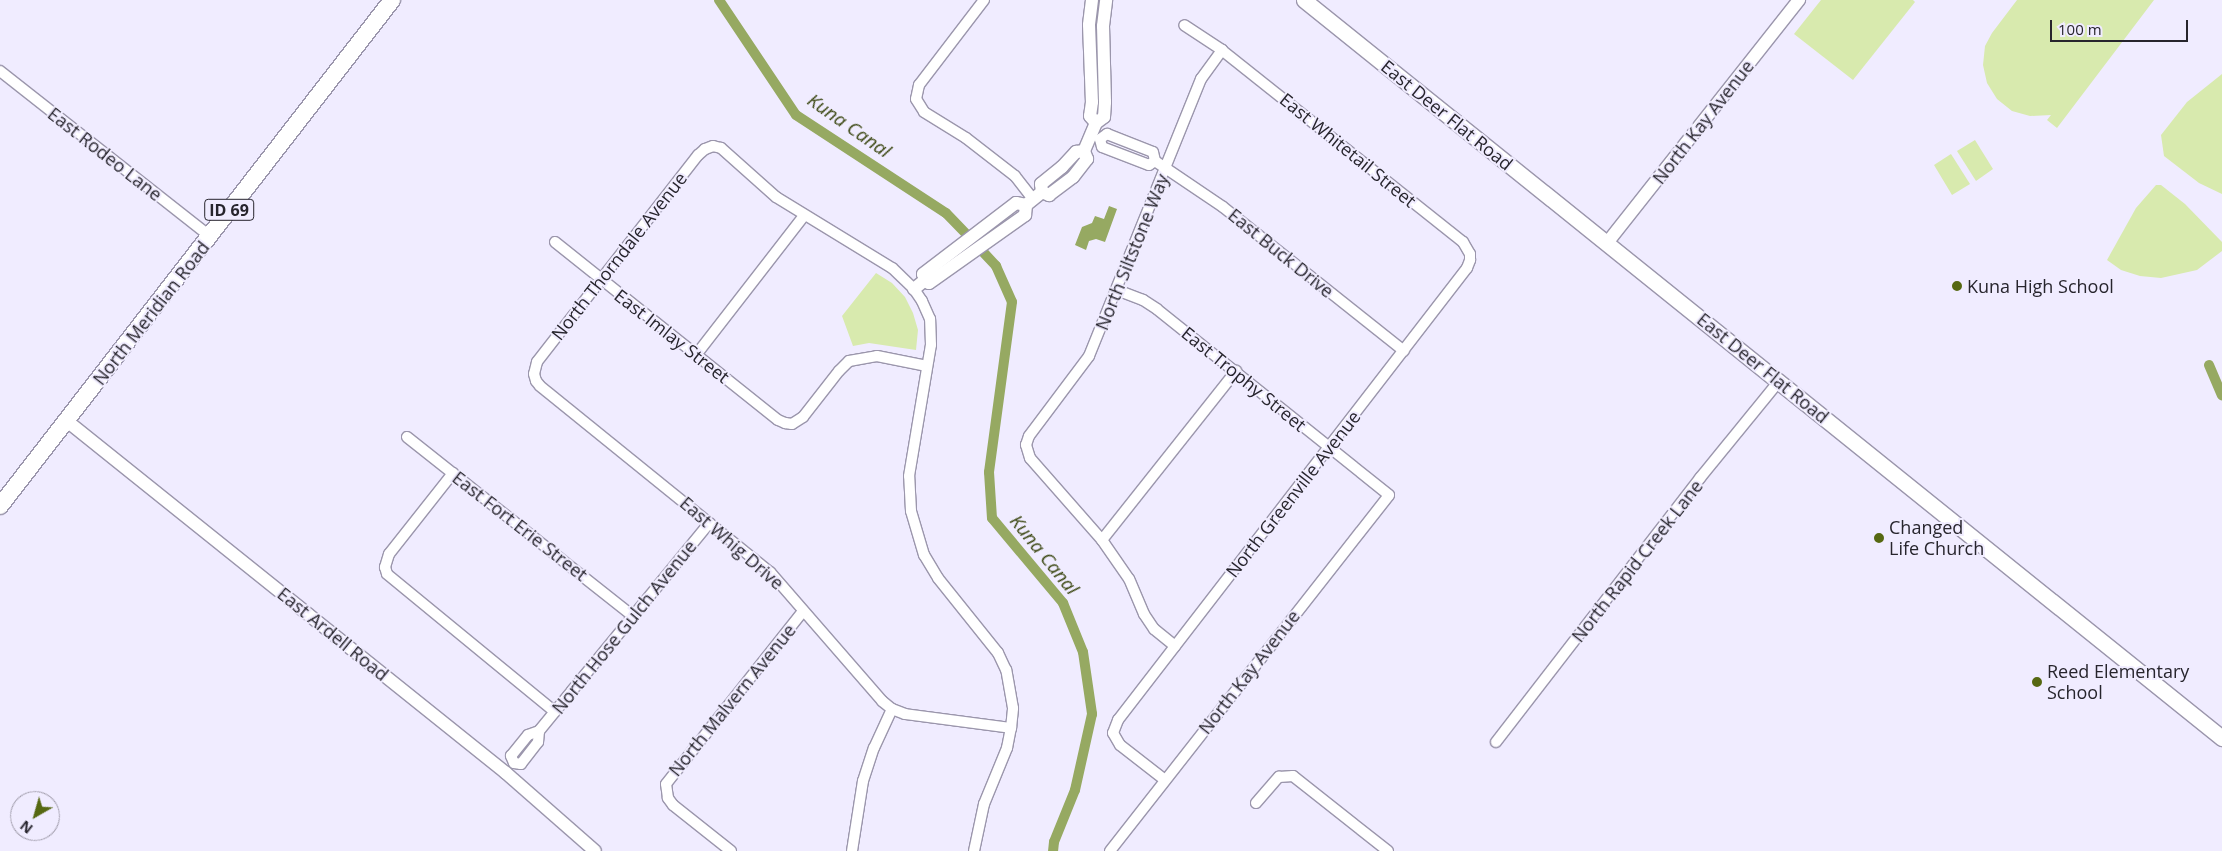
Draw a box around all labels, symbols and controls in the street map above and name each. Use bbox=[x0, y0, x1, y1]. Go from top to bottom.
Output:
scale bar bbox=[2052, 10, 2190, 42]
text: 100 m bbox=[2058, 19, 2102, 39]
street label: East Deer Flat Road bbox=[1377, 55, 1517, 175]
street label: North Kay Avenue bbox=[1648, 56, 1758, 188]
street label: East Whitetail Street bbox=[1276, 88, 1420, 212]
water label: Kuna Canal bbox=[803, 89, 895, 163]
street label: East Rodeo Lane bbox=[44, 103, 166, 205]
street label: North Thorndale Avenue bbox=[547, 168, 691, 344]
street label: North Siltstone Way bbox=[1091, 171, 1173, 333]
road number: ID 69 bbox=[204, 196, 254, 224]
street label: East Buck Drive bbox=[1224, 204, 1338, 302]
street label: North Meridian Road bbox=[88, 237, 214, 389]
place label: Kuna High School bbox=[1967, 275, 2114, 297]
marker: Kuna High School bbox=[1951, 280, 1963, 292]
street label: East Imlay Street bbox=[610, 284, 734, 388]
street label: East Deer Flat Road bbox=[1693, 308, 1833, 428]
street label: East Trophy Street bbox=[1177, 322, 1311, 436]
street label: North Greenville Avenue bbox=[1221, 406, 1365, 582]
street label: East Fort Erie Street bbox=[448, 467, 592, 585]
street label: North Rapid Creek Lane bbox=[1567, 476, 1707, 646]
street label: East Whig Drive bbox=[676, 492, 788, 594]
water label: Kuna Canal bbox=[1005, 510, 1083, 600]
place label: Changed Life Church bbox=[1889, 517, 1984, 560]
marker: Changed Life Church bbox=[1873, 532, 1885, 544]
street label: North Hose Gulch Avenue bbox=[547, 536, 701, 718]
street label: East Ardell Road bbox=[273, 583, 393, 685]
street label: North Kay Avenue bbox=[1194, 606, 1304, 738]
street label: North Malvern Avenue bbox=[664, 620, 800, 780]
place label: Reed Elementary School bbox=[2047, 661, 2189, 704]
marker: Reed Elementary School bbox=[2031, 676, 2043, 688]
north arrow bbox=[10, 791, 60, 841]
text: N bbox=[16, 816, 36, 838]

